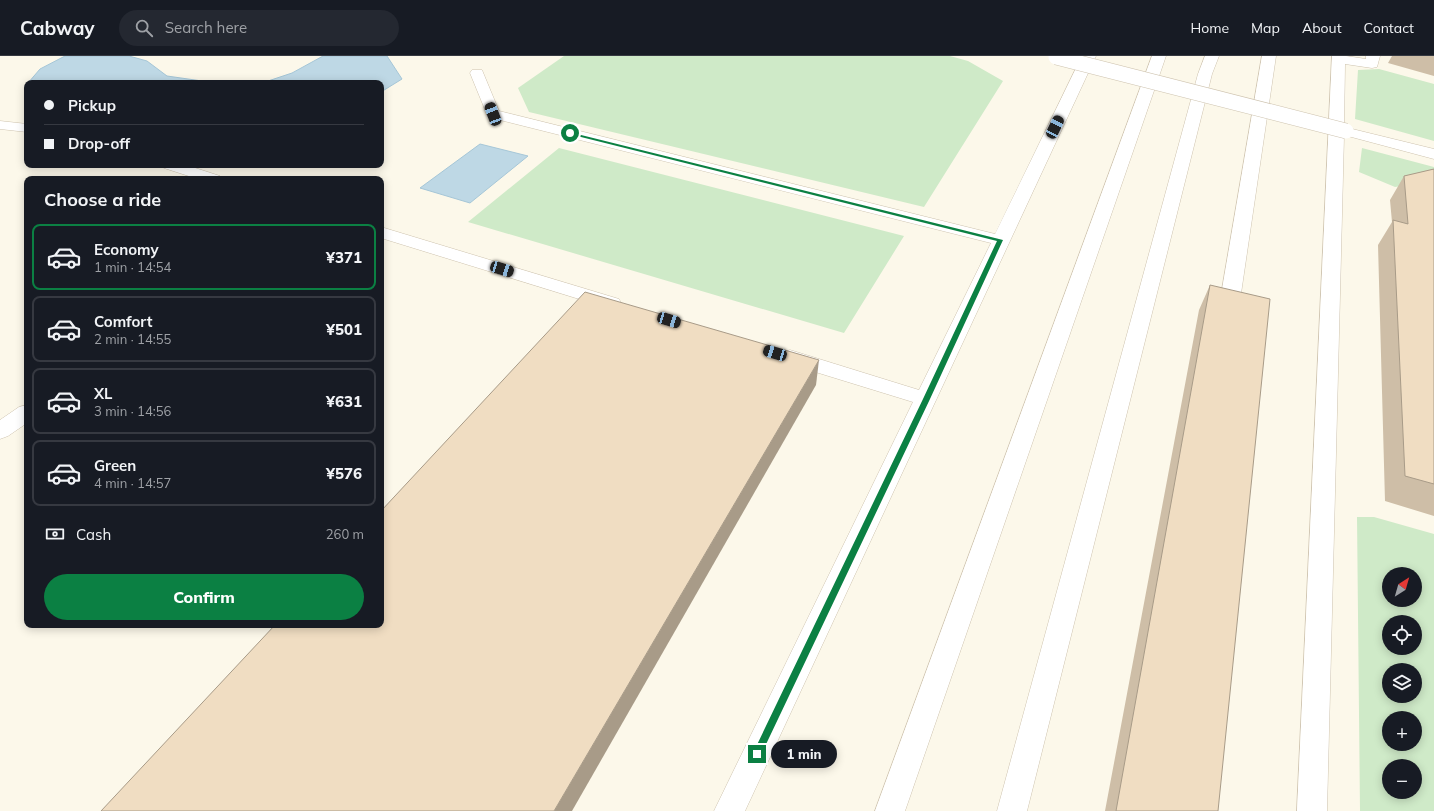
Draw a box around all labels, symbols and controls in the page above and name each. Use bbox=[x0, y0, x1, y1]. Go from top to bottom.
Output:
search box bbox=[119, 10, 399, 46]
text: Cabway bbox=[20, 16, 95, 40]
icon: search bbox=[133, 17, 155, 39]
text: Search here bbox=[165, 18, 247, 37]
text: Home bbox=[1190, 19, 1229, 37]
text: Map bbox=[1251, 19, 1280, 37]
text: About bbox=[1302, 19, 1342, 37]
text: Contact bbox=[1364, 19, 1414, 37]
text: Pickup bbox=[68, 96, 116, 115]
car bbox=[483, 101, 503, 127]
car bbox=[1044, 114, 1066, 140]
route start bbox=[561, 124, 579, 142]
text: Drop-off bbox=[68, 134, 130, 153]
text: Choose a ride bbox=[44, 188, 161, 211]
icon: car bbox=[46, 239, 82, 275]
text: Economy bbox=[94, 240, 159, 259]
text: ¥371 bbox=[326, 248, 362, 267]
text: 1 min · 14:54 bbox=[94, 259, 171, 275]
car bbox=[489, 260, 515, 278]
icon: car bbox=[46, 311, 82, 347]
car bbox=[656, 311, 682, 329]
text: Comfort bbox=[94, 312, 152, 331]
text: ¥501 bbox=[326, 320, 362, 339]
text: 2 min · 14:55 bbox=[94, 331, 171, 347]
car bbox=[762, 344, 788, 362]
icon: car bbox=[46, 383, 82, 419]
text: XL bbox=[94, 384, 112, 403]
text: ¥631 bbox=[326, 392, 362, 411]
text: 3 min · 14:56 bbox=[94, 403, 171, 419]
icon: car bbox=[46, 455, 82, 491]
text: Green bbox=[94, 456, 136, 475]
text: ¥576 bbox=[326, 464, 362, 483]
text: 4 min · 14:57 bbox=[94, 475, 171, 491]
icon: cash bbox=[44, 523, 66, 545]
text: Cash bbox=[76, 525, 111, 544]
text: 260 m bbox=[326, 526, 364, 542]
north arrow bbox=[1382, 567, 1422, 607]
map controls bbox=[1382, 567, 1422, 799]
button: Confirm bbox=[44, 574, 364, 620]
button: locate bbox=[1382, 615, 1422, 655]
button: layers bbox=[1382, 663, 1422, 703]
button: + bbox=[1382, 711, 1422, 751]
callout: 1 min bbox=[771, 740, 837, 768]
route end bbox=[748, 745, 766, 763]
text: 1 min bbox=[787, 746, 821, 762]
button: − bbox=[1382, 759, 1422, 799]

